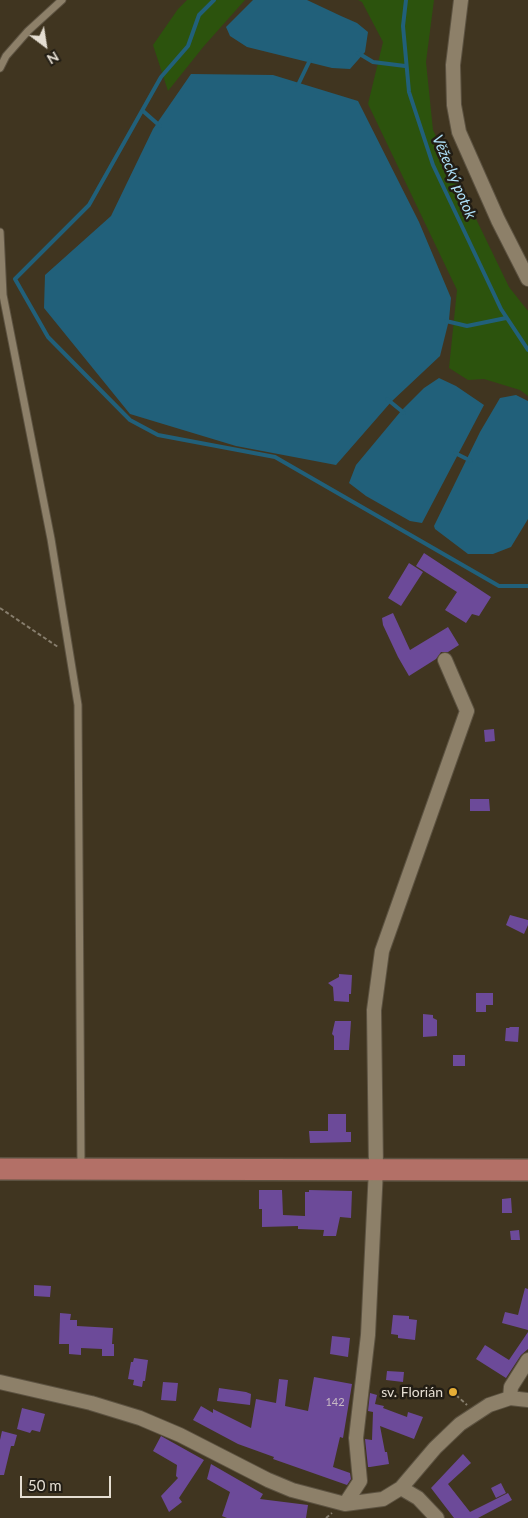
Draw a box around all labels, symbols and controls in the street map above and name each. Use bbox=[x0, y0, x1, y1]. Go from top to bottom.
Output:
north arrow bbox=[20, 20, 70, 70]
text: N bbox=[44, 48, 62, 68]
water label: Věžecký potok bbox=[428, 132, 480, 222]
place label: sv. Florián bbox=[381, 1384, 443, 1400]
marker: sv. Florián bbox=[447, 1386, 459, 1398]
house number: 142 bbox=[325, 1395, 345, 1409]
scale bar bbox=[22, 1466, 114, 1498]
text: 50 m bbox=[28, 1476, 62, 1494]

